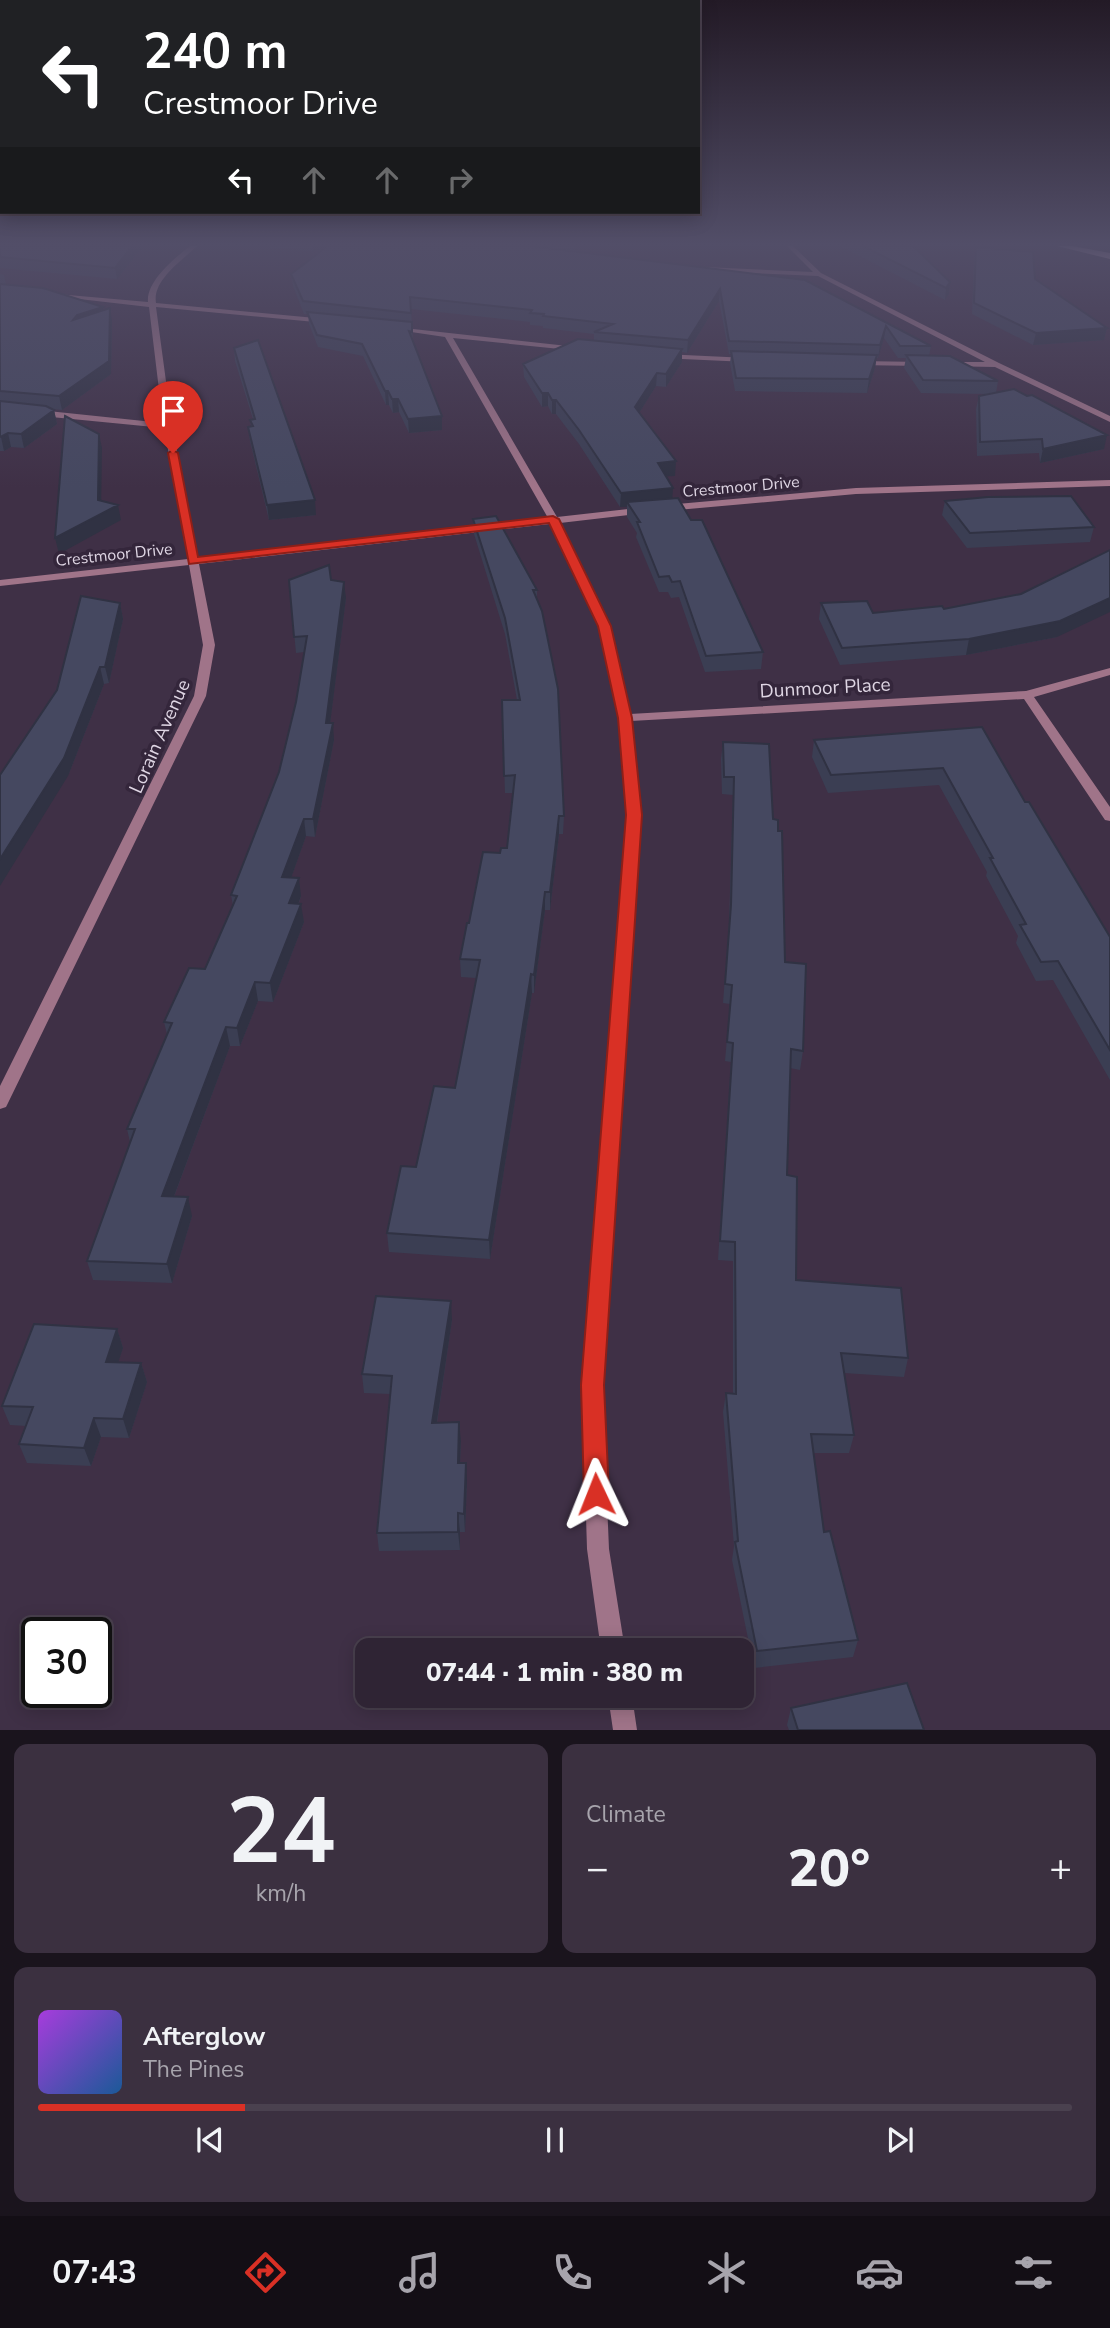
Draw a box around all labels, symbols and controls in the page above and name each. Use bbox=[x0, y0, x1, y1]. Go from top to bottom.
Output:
text: 240 m bbox=[143, 18, 287, 85]
icon: left bbox=[28, 28, 119, 119]
text: Crestmoor Drive bbox=[143, 82, 378, 125]
icon: left bbox=[222, 161, 260, 199]
icon: ahead bbox=[295, 161, 333, 199]
icon: ahead bbox=[368, 161, 406, 199]
icon: right bbox=[441, 161, 479, 199]
pin bbox=[143, 381, 203, 453]
icon: arrive bbox=[154, 392, 192, 430]
street label: Crestmoor Drive bbox=[682, 471, 801, 503]
street label: Crestmoor Drive bbox=[55, 538, 174, 572]
street label: Dunmoor Place bbox=[759, 672, 891, 704]
street label: Lorain Avenue bbox=[123, 675, 197, 798]
position arrow bbox=[559, 1457, 633, 1531]
speed limit sign: 30 bbox=[21, 1617, 112, 1708]
text: 07:44 · 1 min · 380 m bbox=[426, 1655, 683, 1690]
text: 24 bbox=[226, 1770, 336, 1894]
text: Climate bbox=[586, 1799, 666, 1830]
text: 20° bbox=[788, 1833, 870, 1904]
text: − bbox=[586, 1843, 609, 1894]
text: + bbox=[1049, 1843, 1072, 1894]
text: km/h bbox=[256, 1878, 306, 1909]
text: Afterglow bbox=[143, 2019, 266, 2054]
text: The Pines bbox=[143, 2054, 244, 2085]
icon: previous bbox=[191, 2121, 229, 2159]
icon: pause bbox=[536, 2121, 574, 2159]
icon: next bbox=[881, 2121, 919, 2159]
icon: directions bbox=[241, 2248, 290, 2297]
icon: music bbox=[395, 2248, 444, 2297]
icon: phone bbox=[548, 2248, 597, 2297]
icon: climate bbox=[702, 2248, 751, 2297]
icon: car bbox=[855, 2248, 904, 2297]
icon: filters bbox=[1009, 2248, 1058, 2297]
text: 07:43 bbox=[52, 2251, 137, 2294]

